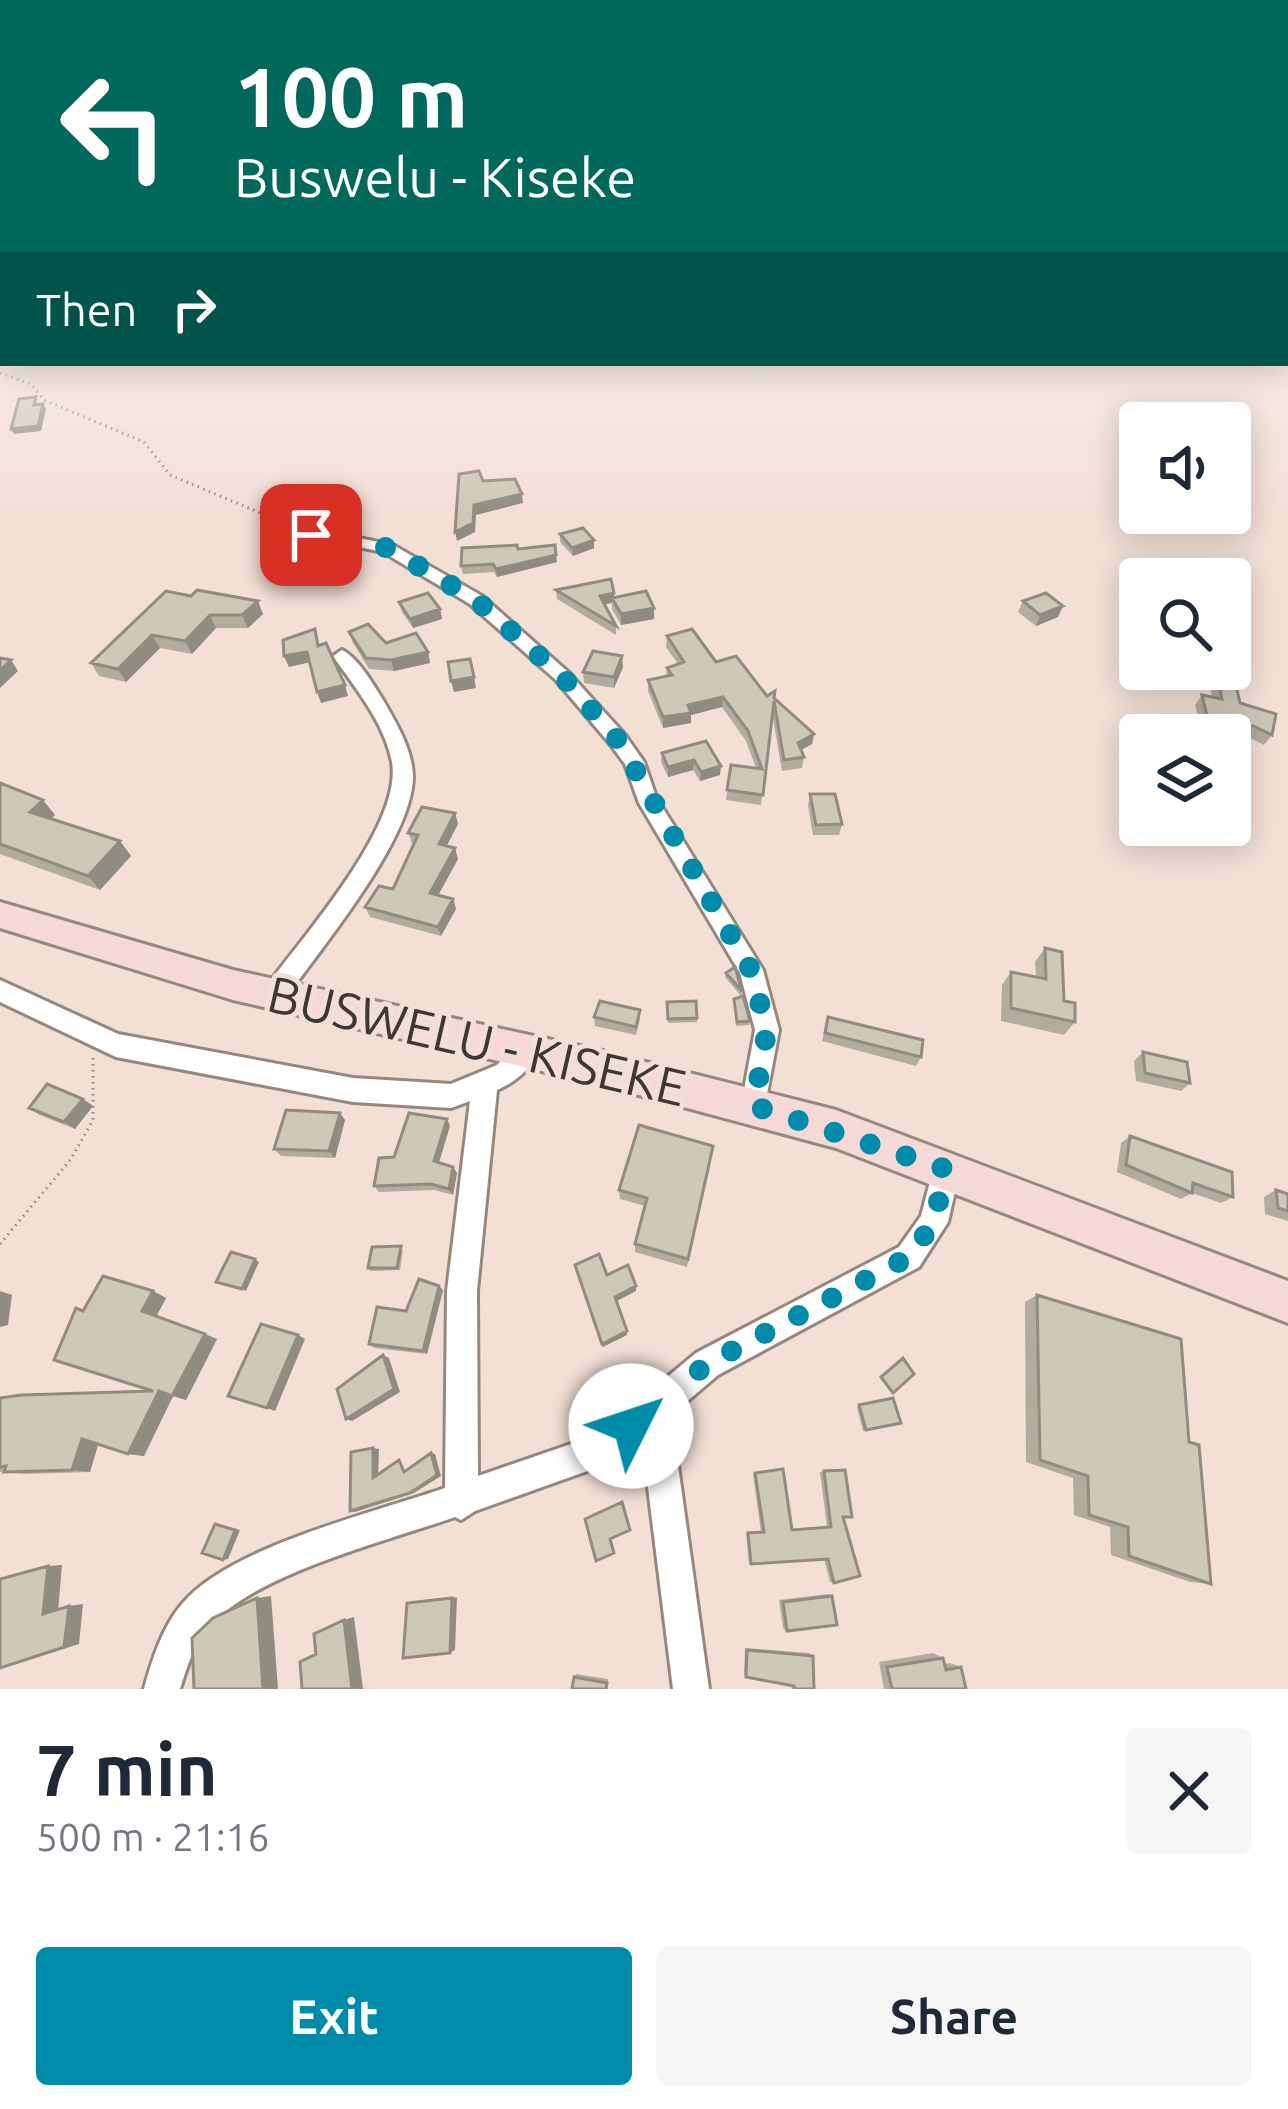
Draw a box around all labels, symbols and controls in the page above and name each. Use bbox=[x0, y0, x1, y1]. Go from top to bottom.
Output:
icon: left bbox=[36, 48, 192, 204]
text: 100 m bbox=[234, 49, 468, 143]
text: Buswelu - Kiseke bbox=[234, 147, 636, 207]
icon: right bbox=[161, 276, 227, 342]
text: Then bbox=[36, 284, 137, 335]
map controls bbox=[1119, 402, 1251, 846]
button: sound bbox=[1119, 402, 1251, 534]
pin bbox=[260, 484, 362, 586]
icon: arrive bbox=[278, 502, 344, 568]
button: search bbox=[1119, 558, 1251, 690]
button: layers bbox=[1119, 714, 1251, 846]
street label: BUSWELU - KISEKE bbox=[263, 964, 692, 1116]
position arrow bbox=[568, 1363, 694, 1489]
button: close bbox=[1126, 1728, 1252, 1854]
text: 7 min bbox=[36, 1729, 218, 1810]
text: 500 m · 21:16 bbox=[36, 1815, 270, 1858]
button: Exit bbox=[36, 1947, 632, 2085]
button: Share bbox=[656, 1947, 1252, 2085]

